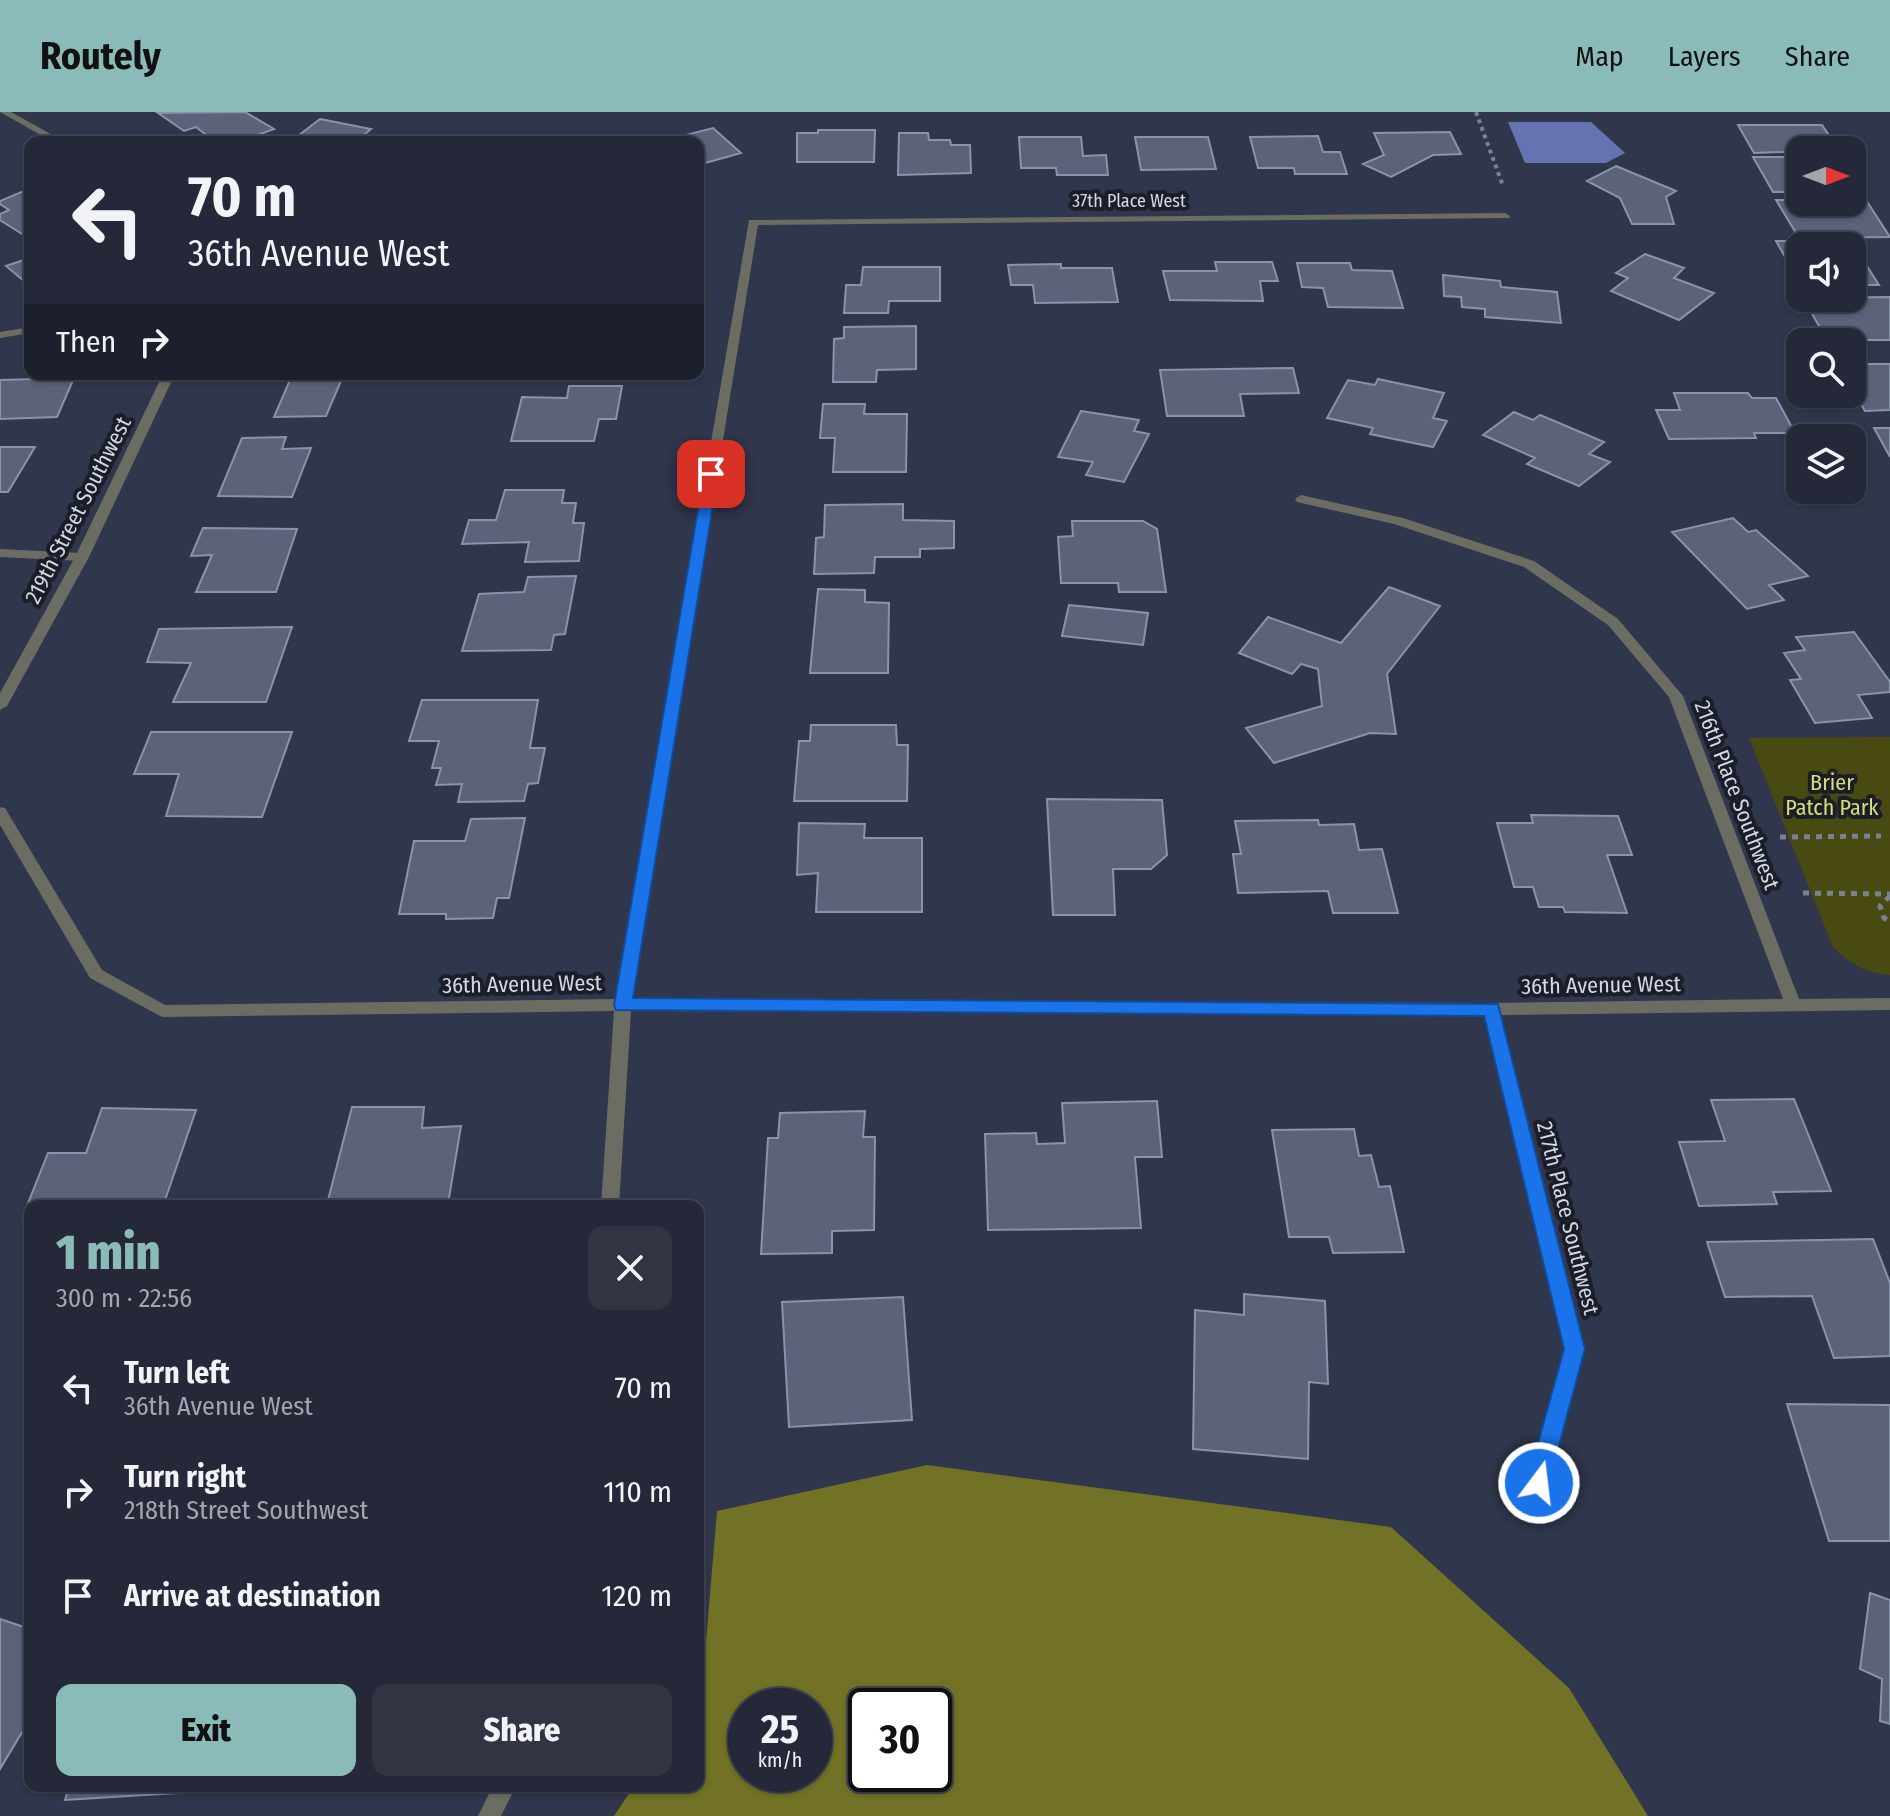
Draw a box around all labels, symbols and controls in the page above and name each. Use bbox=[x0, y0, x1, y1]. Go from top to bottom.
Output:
text: Routely bbox=[40, 33, 161, 79]
text: Map bbox=[1575, 40, 1624, 73]
text: Layers bbox=[1668, 40, 1741, 73]
text: Share bbox=[1785, 40, 1850, 73]
north arrow bbox=[1786, 136, 1866, 216]
map controls bbox=[1786, 136, 1866, 504]
text: 70 m bbox=[188, 164, 296, 231]
icon: left bbox=[56, 168, 160, 272]
street label: 37th Place West bbox=[1072, 190, 1186, 212]
text: 36th Avenue West bbox=[188, 232, 449, 276]
button: sound bbox=[1786, 232, 1866, 312]
icon: right bbox=[132, 320, 176, 364]
text: Then bbox=[56, 324, 116, 360]
button: search bbox=[1786, 328, 1866, 408]
street label: 219th Street Southwest bbox=[19, 411, 137, 608]
button: layers bbox=[1786, 424, 1866, 504]
pin bbox=[677, 440, 745, 508]
icon: arrive bbox=[689, 452, 733, 496]
street label: 216th Place Southwest bbox=[1689, 697, 1786, 894]
park label: Brier Patch Park bbox=[1785, 769, 1879, 821]
street label: 36th Avenue West bbox=[442, 969, 603, 999]
street label: 36th Avenue West bbox=[1521, 970, 1682, 1000]
street label: 217th Place Southwest bbox=[1531, 1119, 1605, 1318]
text: 1 min bbox=[56, 1224, 160, 1282]
button: close bbox=[588, 1226, 672, 1310]
text: 300 m · 22:56 bbox=[56, 1283, 192, 1314]
text: Turn left bbox=[124, 1355, 230, 1391]
icon: left bbox=[56, 1366, 100, 1410]
text: 70 m bbox=[614, 1370, 672, 1406]
text: 36th Avenue West bbox=[124, 1391, 313, 1422]
position arrow bbox=[1497, 1441, 1581, 1525]
text: Turn right bbox=[124, 1459, 246, 1495]
icon: right bbox=[56, 1470, 100, 1514]
text: 110 m bbox=[603, 1474, 672, 1510]
text: 218th Street Southwest bbox=[124, 1495, 368, 1526]
icon: arrive bbox=[56, 1574, 100, 1618]
text: Arrive at destination bbox=[124, 1578, 381, 1614]
text: 120 m bbox=[601, 1578, 672, 1614]
button: Exit bbox=[56, 1684, 356, 1776]
button: Share bbox=[372, 1684, 672, 1776]
speed limit sign: 30 bbox=[848, 1688, 952, 1792]
text: 25 bbox=[761, 1706, 799, 1754]
text: km/h bbox=[758, 1748, 802, 1772]

